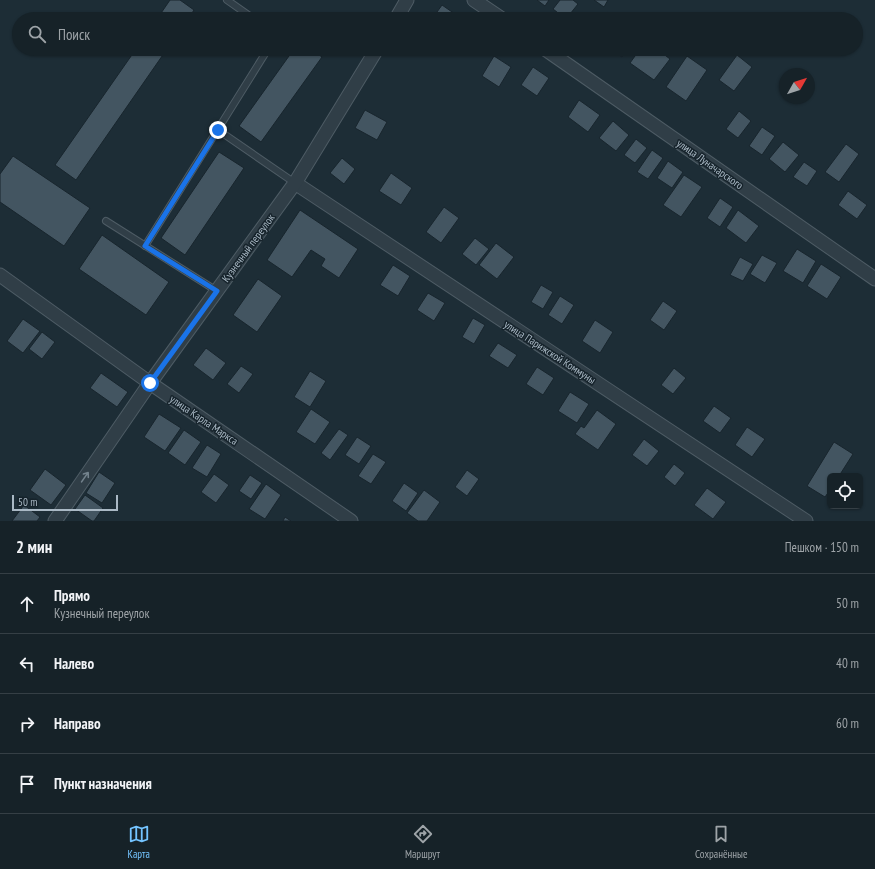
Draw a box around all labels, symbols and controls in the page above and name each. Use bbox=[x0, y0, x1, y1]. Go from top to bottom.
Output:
search box bbox=[12, 12, 863, 56]
icon: search bbox=[26, 23, 48, 45]
text: Поиск bbox=[58, 25, 90, 44]
north arrow bbox=[779, 68, 815, 104]
route end bbox=[209, 121, 227, 139]
street label: улица Луначарского bbox=[674, 136, 746, 192]
street label: Кузнечный переулок bbox=[219, 211, 278, 285]
street label: улица Парижской Коммуны bbox=[502, 317, 599, 387]
route start bbox=[141, 374, 159, 392]
street label: улица Карла Маркса bbox=[167, 392, 241, 448]
one-way arrow bbox=[81, 472, 89, 483]
map controls bbox=[827, 473, 863, 509]
button: locate bbox=[827, 473, 863, 509]
scale bar bbox=[12, 493, 118, 512]
text: 50 m bbox=[18, 495, 37, 509]
text: 2 мин bbox=[16, 536, 52, 558]
text: Пешком · 150 m bbox=[785, 539, 859, 556]
text: Прямо bbox=[54, 586, 90, 605]
icon: ahead bbox=[16, 593, 38, 615]
text: 50 m bbox=[836, 595, 859, 612]
text: Кузнечный переулок bbox=[54, 605, 150, 622]
icon: left bbox=[16, 653, 38, 675]
text: Налево bbox=[54, 654, 94, 673]
text: 40 m bbox=[836, 655, 859, 672]
icon: right bbox=[16, 713, 38, 735]
text: Направо bbox=[54, 714, 101, 733]
text: 60 m bbox=[836, 715, 859, 732]
icon: arrive bbox=[16, 773, 38, 795]
text: Пункт назначения bbox=[54, 774, 152, 793]
tab: Карта bbox=[128, 823, 150, 861]
tab: Маршрут bbox=[405, 823, 440, 861]
tab: Сохранённые bbox=[695, 823, 747, 861]

